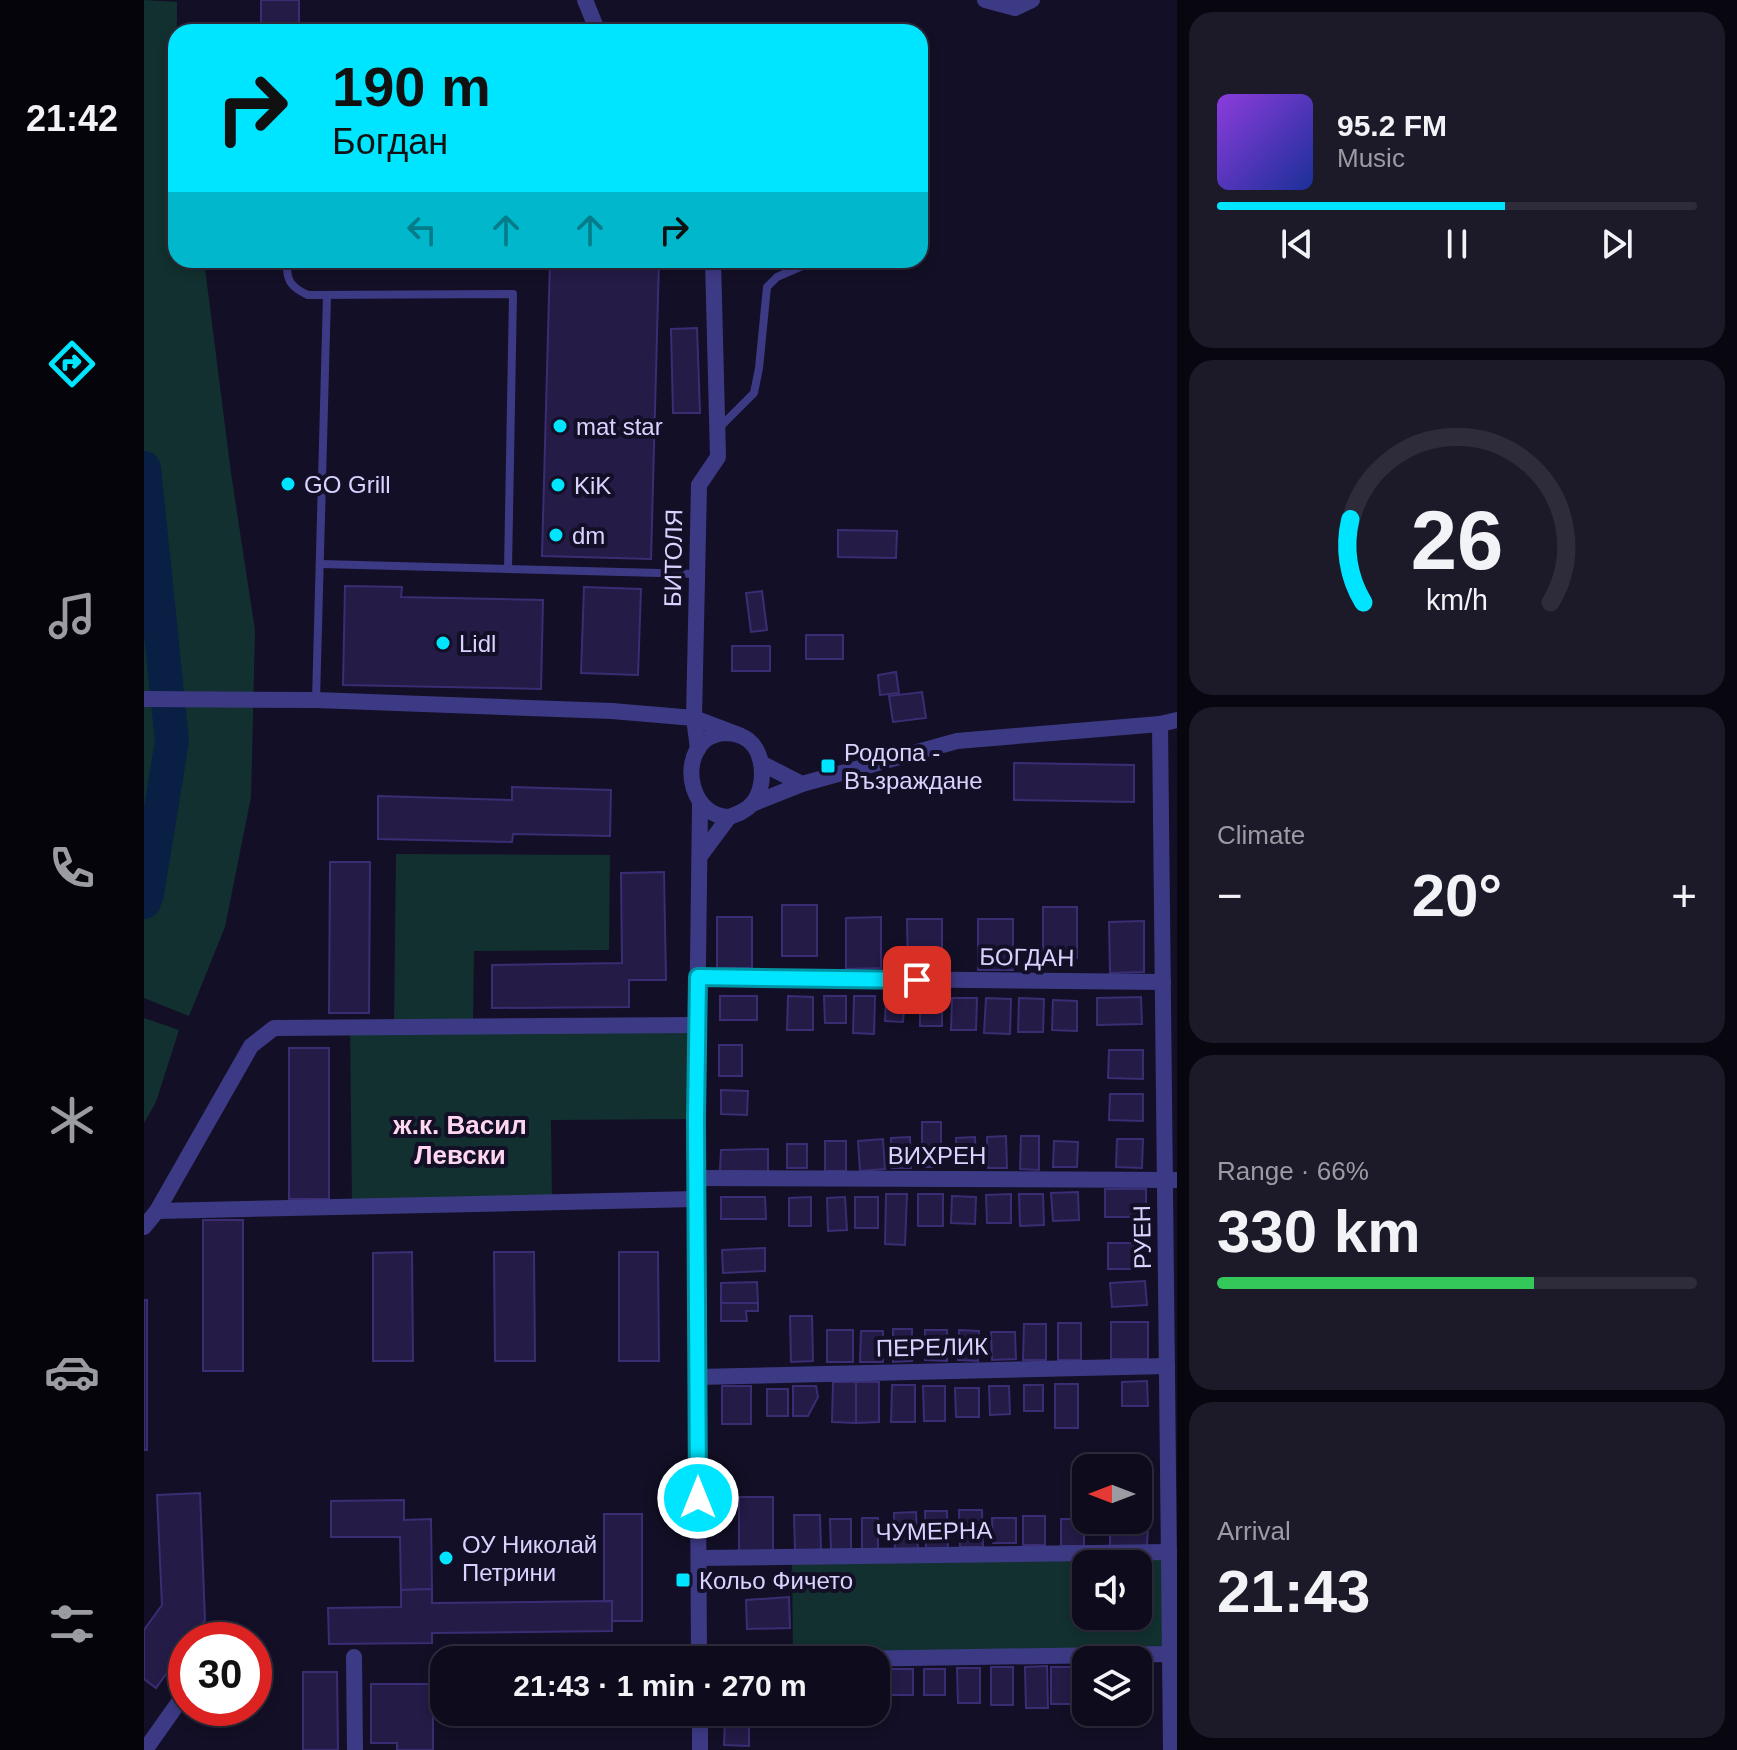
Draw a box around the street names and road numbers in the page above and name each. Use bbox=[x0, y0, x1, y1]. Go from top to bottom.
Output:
street label: БИТОЛЯ bbox=[659, 509, 687, 607]
street label: БОГДАН bbox=[979, 943, 1075, 971]
street label: ВИХРЕН bbox=[888, 1142, 986, 1169]
street label: РУЕН bbox=[1128, 1205, 1156, 1269]
street label: ПЕРЕЛИК bbox=[876, 1333, 988, 1361]
street label: ЧУМЕРНА bbox=[875, 1516, 993, 1546]

